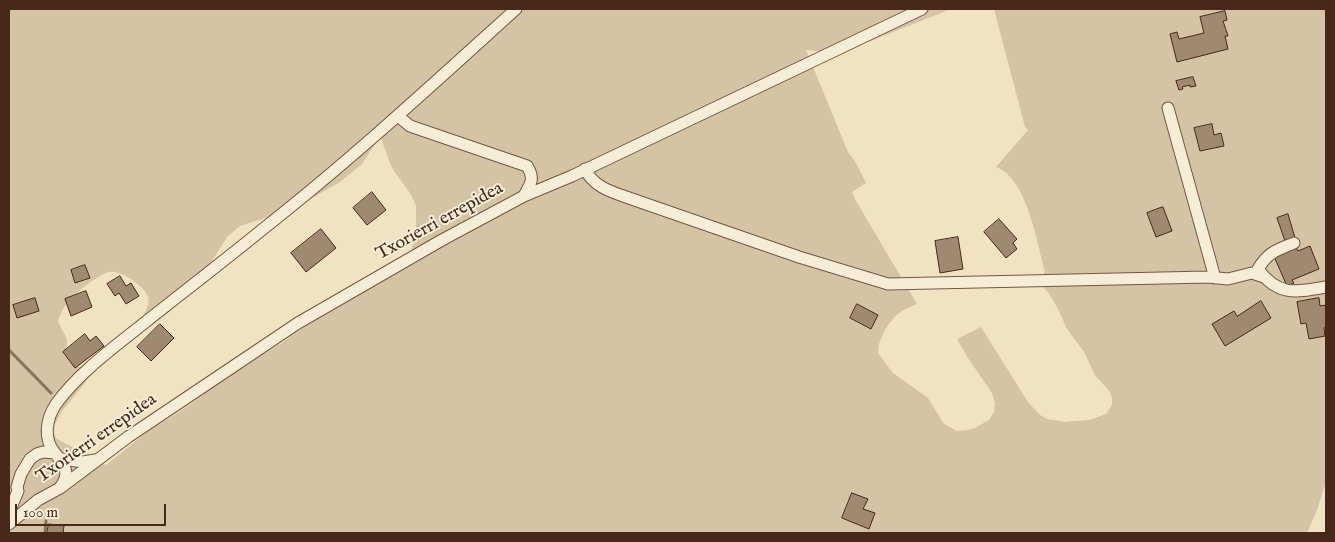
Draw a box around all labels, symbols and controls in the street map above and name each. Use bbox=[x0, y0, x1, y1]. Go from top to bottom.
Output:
street label: Txorierri errepidea bbox=[373, 178, 507, 266]
street label: Txorierri errepidea bbox=[33, 390, 161, 488]
scale bar bbox=[18, 494, 169, 526]
text: 100 m bbox=[23, 503, 58, 522]

